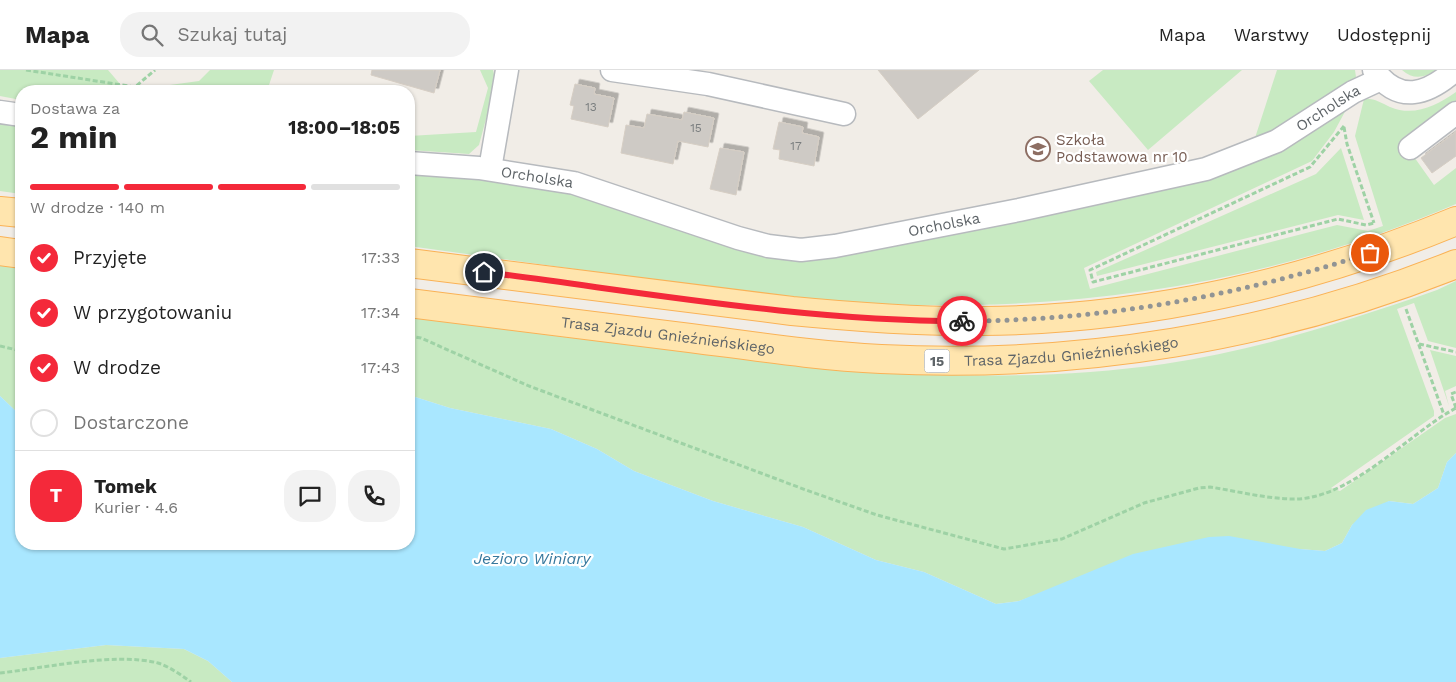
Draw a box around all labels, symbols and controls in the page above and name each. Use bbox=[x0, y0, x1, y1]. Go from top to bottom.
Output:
search box bbox=[120, 12, 470, 57]
text: Mapa bbox=[25, 21, 90, 49]
icon: search bbox=[138, 21, 166, 49]
text: Szukaj tutaj bbox=[178, 23, 287, 46]
text: Mapa bbox=[1159, 24, 1206, 45]
text: Warstwy bbox=[1234, 24, 1309, 45]
text: Udostępnij bbox=[1337, 24, 1431, 45]
street label: Orcholska bbox=[1293, 81, 1364, 135]
text: Dostawa za bbox=[30, 99, 120, 118]
house number: 13 bbox=[585, 100, 597, 114]
text: 18:00–18:05 bbox=[288, 116, 400, 139]
text: 2 min bbox=[30, 118, 118, 156]
house number: 15 bbox=[690, 121, 702, 135]
place label: Szkoła Podstawowa nr 10 bbox=[1056, 131, 1188, 166]
school or university icon: Szkoła Podstawowa nr 10 bbox=[1025, 136, 1051, 162]
house number: 17 bbox=[790, 139, 802, 153]
street label: Orcholska bbox=[500, 163, 575, 192]
text: W drodze · 140 m bbox=[30, 198, 165, 217]
street label: Orcholska bbox=[906, 209, 982, 241]
pin bbox=[1349, 232, 1391, 274]
icon: bag bbox=[1356, 239, 1384, 267]
icon: check bbox=[30, 244, 58, 272]
text: Przyjęte bbox=[73, 246, 147, 269]
text: 17:33 bbox=[361, 248, 400, 267]
pin bbox=[463, 251, 505, 293]
icon: home bbox=[470, 258, 498, 286]
courier bbox=[937, 296, 987, 346]
icon: check bbox=[30, 299, 58, 327]
text: W przygotowaniu bbox=[73, 301, 232, 324]
text: 17:34 bbox=[361, 303, 400, 322]
icon: bike bbox=[948, 307, 976, 335]
street label: Trasa Zjazdu Gnieźnieńskiego bbox=[560, 313, 776, 358]
street label: Trasa Zjazdu Gnieźnieńskiego bbox=[964, 333, 1180, 370]
road number: 15 bbox=[924, 350, 950, 372]
icon: check bbox=[30, 354, 58, 382]
text: W drodze bbox=[73, 356, 161, 379]
text: 17:43 bbox=[361, 358, 400, 377]
text: Dostarczone bbox=[73, 411, 189, 434]
button: chat bbox=[284, 470, 336, 522]
button: phone bbox=[348, 470, 400, 522]
text: Tomek bbox=[94, 475, 157, 498]
text: T bbox=[50, 484, 62, 507]
text: Kurier · 4.6 bbox=[94, 498, 178, 517]
water label: Jezioro Winiary bbox=[473, 549, 592, 568]

